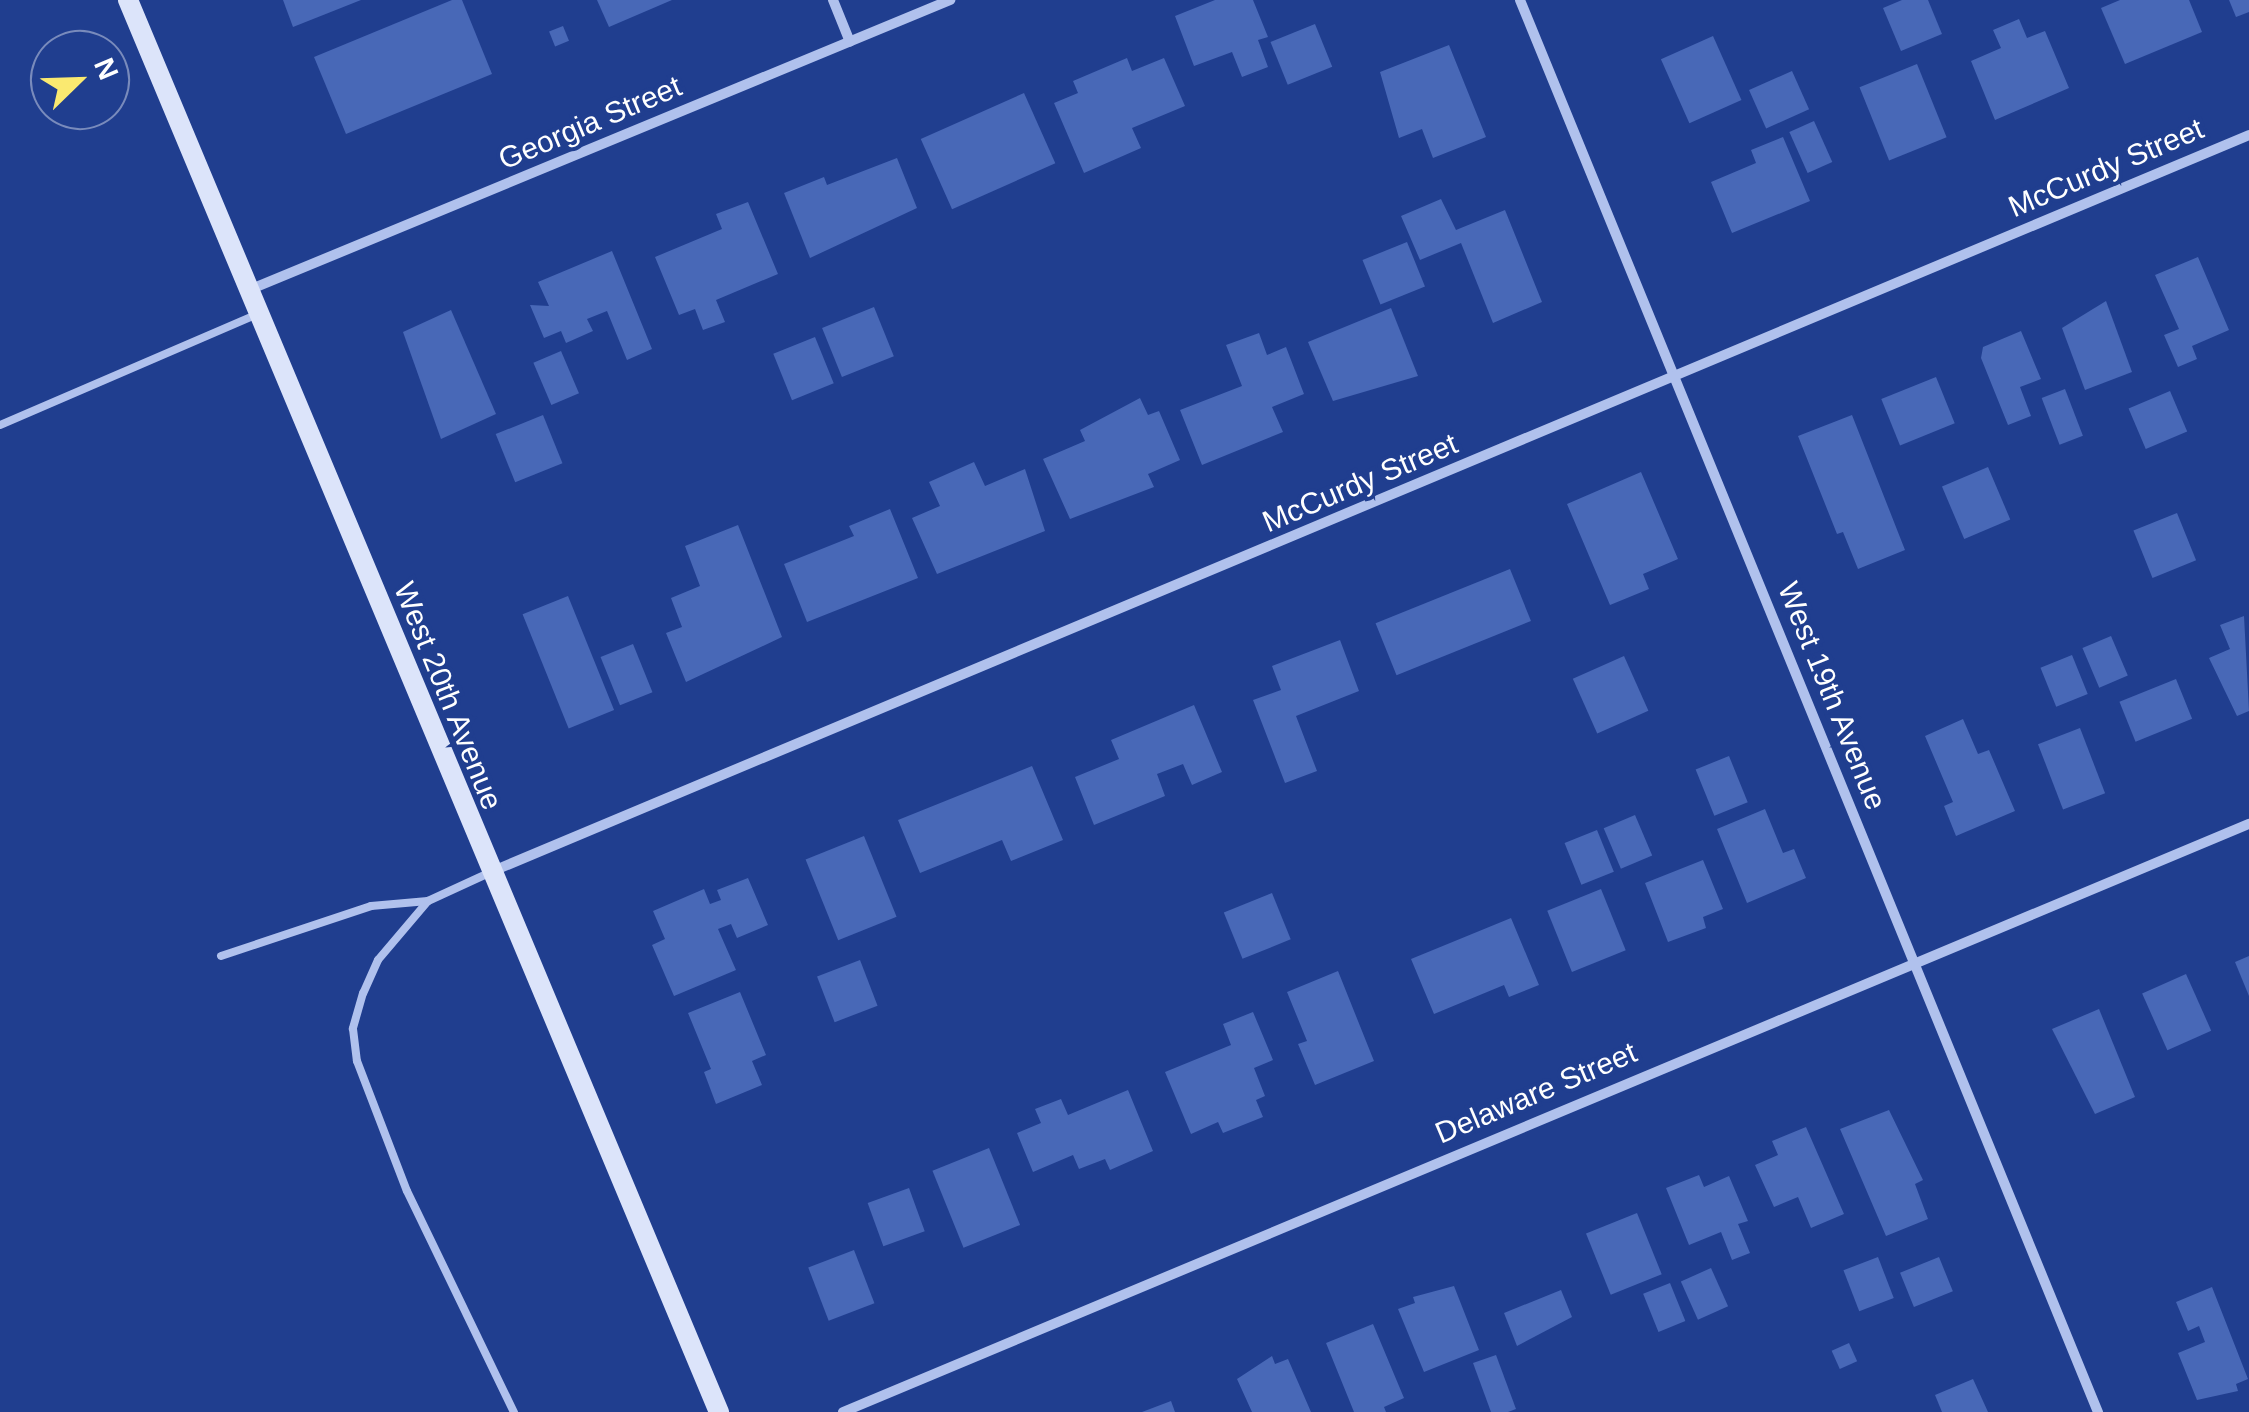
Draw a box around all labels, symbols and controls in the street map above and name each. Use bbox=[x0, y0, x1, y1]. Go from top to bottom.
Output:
north arrow bbox=[30, 30, 130, 130]
text: N bbox=[88, 53, 124, 84]
street label: Georgia Street bbox=[493, 68, 687, 178]
street label: McCurdy Street bbox=[2003, 111, 2209, 225]
street label: McCurdy Street bbox=[1257, 426, 1463, 540]
street label: West 20th Avenue bbox=[386, 576, 510, 816]
street label: West 19th Avenue bbox=[1770, 576, 1894, 816]
street label: Delaware Street bbox=[1430, 1034, 1642, 1152]

